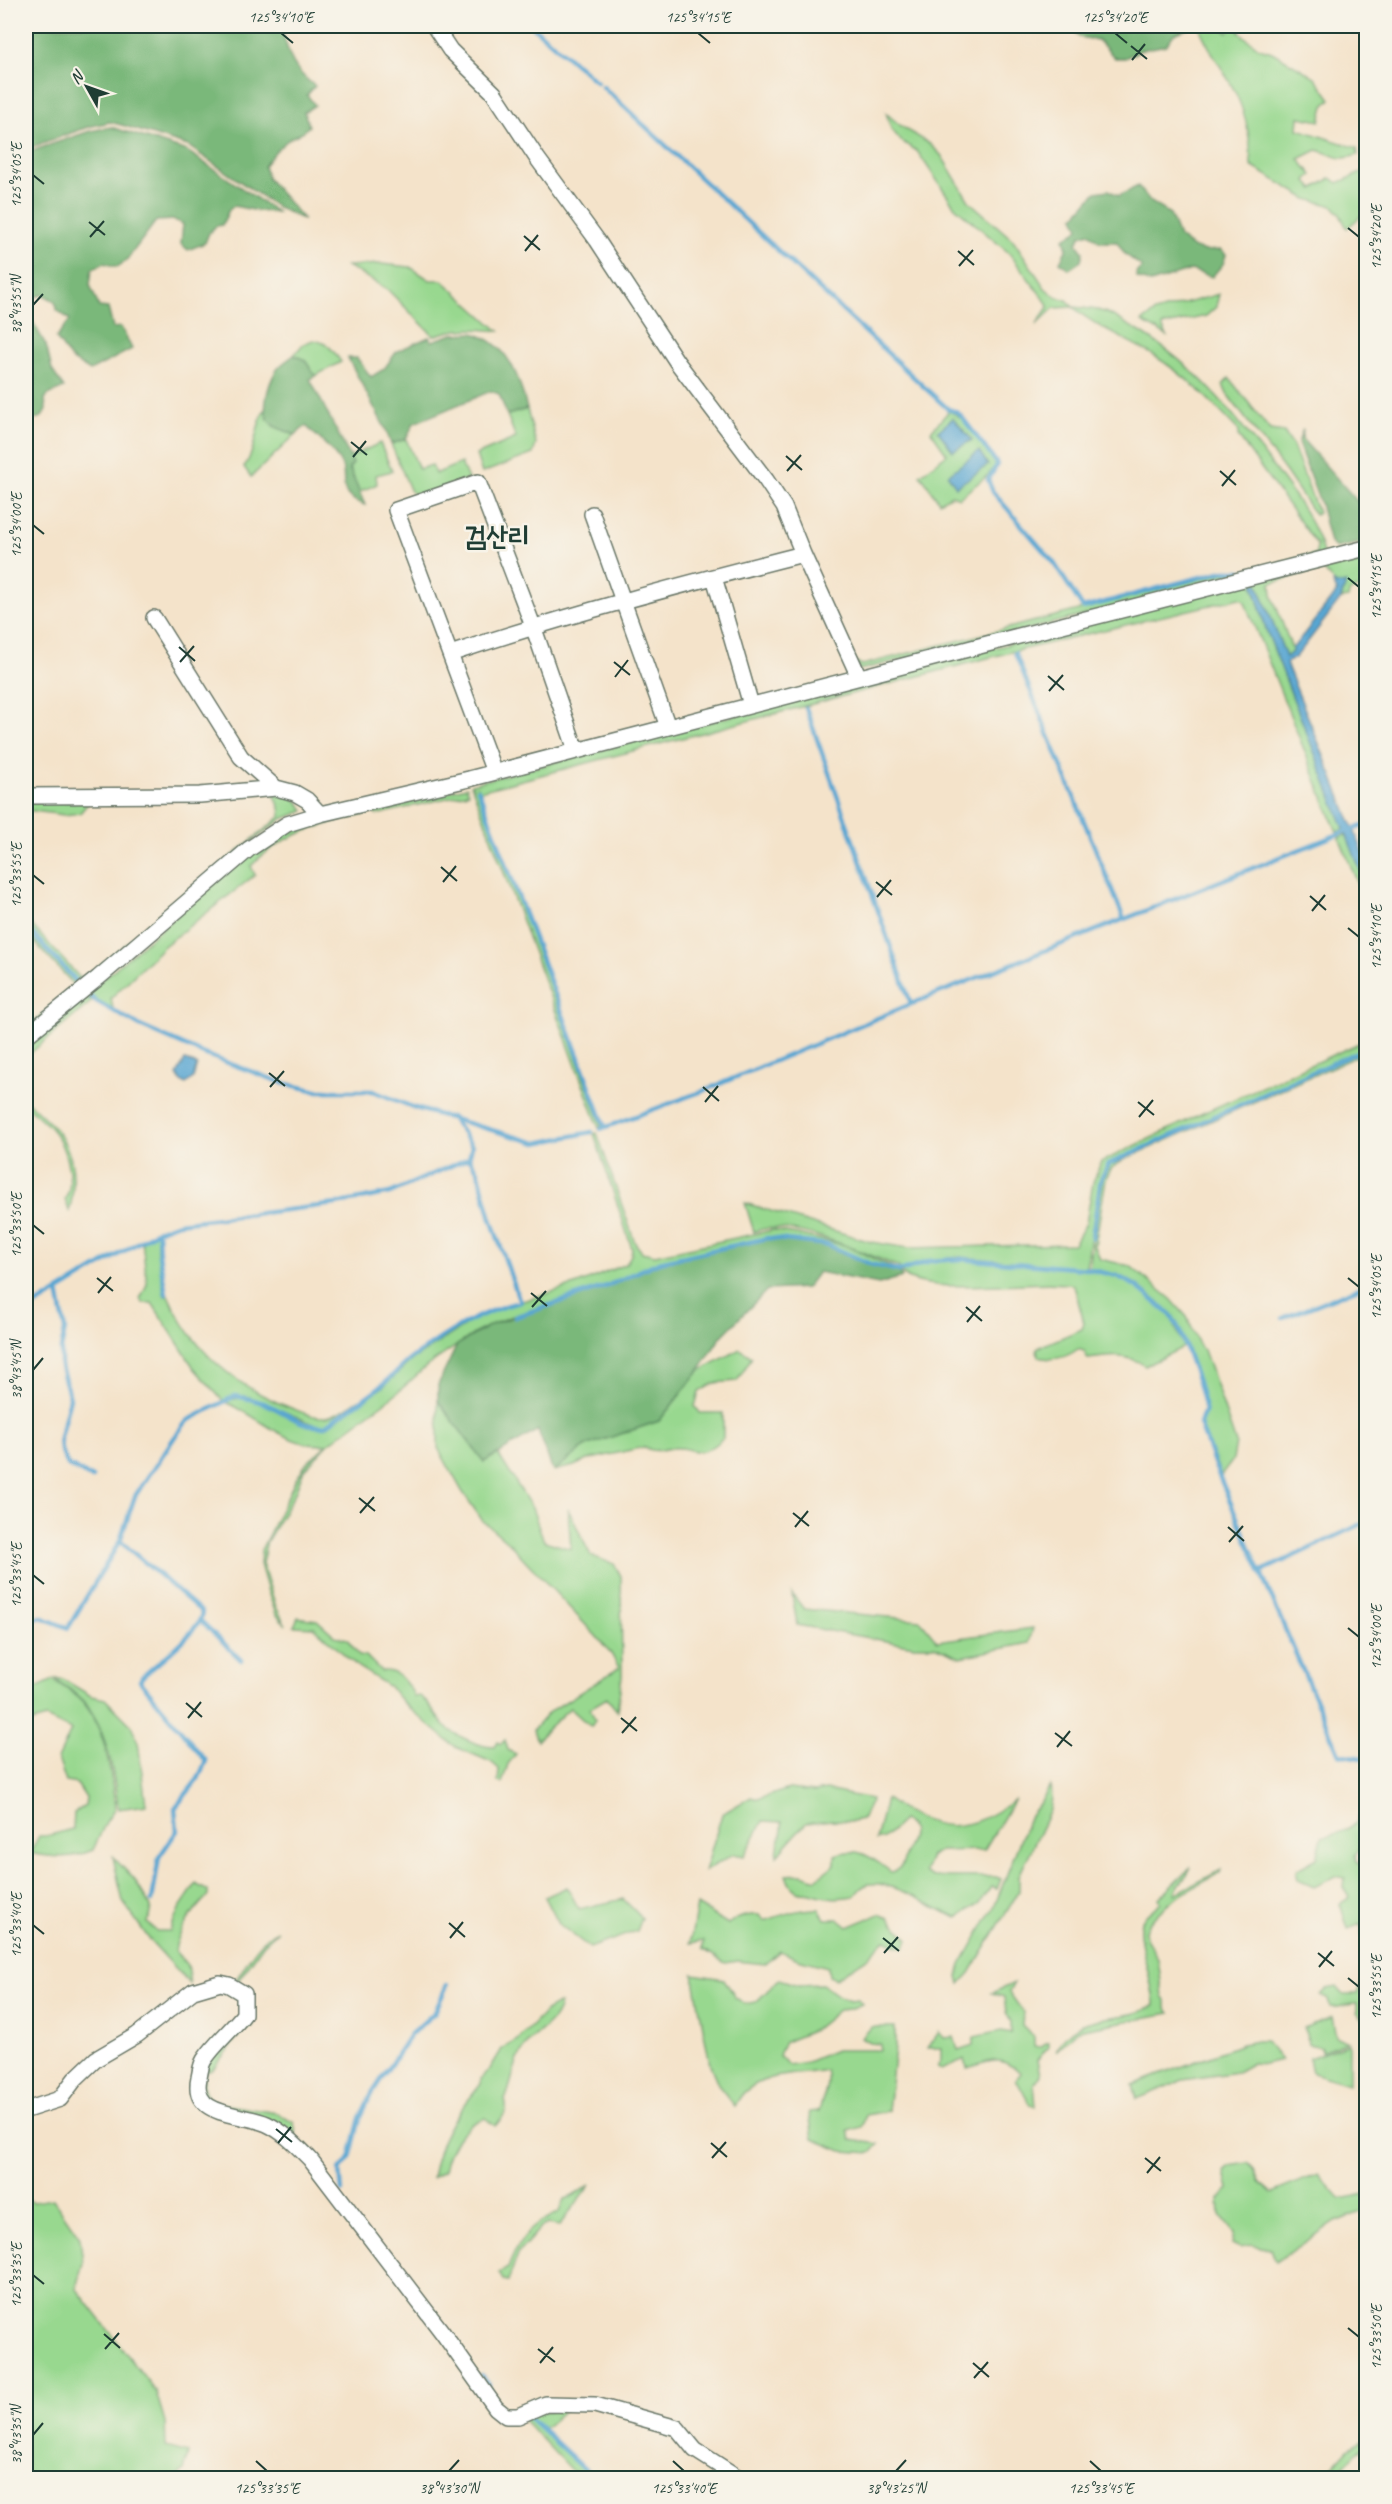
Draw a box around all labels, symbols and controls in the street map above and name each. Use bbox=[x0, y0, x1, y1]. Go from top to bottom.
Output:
text: 125°34'10"E bbox=[249, 8, 315, 27]
text: 125°34'15"E bbox=[666, 8, 732, 27]
text: 125°34'20"E bbox=[1083, 8, 1149, 27]
north arrow bbox=[57, 57, 117, 117]
text: N bbox=[65, 65, 89, 88]
text: 125°34'05"E bbox=[7, 141, 26, 207]
text: 125°34'20"E bbox=[1367, 203, 1386, 269]
text: 38°43'55"N bbox=[7, 272, 26, 335]
text: 125°34'00"E bbox=[7, 491, 26, 557]
district label: 검산리 bbox=[464, 519, 530, 553]
text: 125°34'15"E bbox=[1367, 553, 1386, 619]
text: 125°33'55"E bbox=[7, 841, 26, 907]
text: 125°34'10"E bbox=[1367, 903, 1386, 969]
text: 125°33'50"E bbox=[7, 1191, 26, 1257]
text: 125°34'05"E bbox=[1367, 1253, 1386, 1319]
text: 38°43'45"N bbox=[7, 1337, 26, 1400]
text: 125°33'45"E bbox=[7, 1541, 26, 1607]
text: 125°34'00"E bbox=[1367, 1603, 1386, 1669]
text: 125°33'40"E bbox=[7, 1891, 26, 1957]
text: 125°33'55"E bbox=[1367, 1953, 1386, 2019]
text: 125°33'35"E bbox=[7, 2241, 26, 2307]
text: 125°33'50"E bbox=[1367, 2303, 1386, 2369]
text: 38°43'35"N bbox=[7, 2402, 26, 2465]
text: 125°33'35"E bbox=[235, 2479, 301, 2498]
text: 38°43'30"N bbox=[419, 2479, 482, 2498]
text: 125°33'40"E bbox=[652, 2479, 718, 2498]
text: 38°43'25"N bbox=[866, 2479, 929, 2498]
text: 125°33'45"E bbox=[1069, 2479, 1135, 2498]

